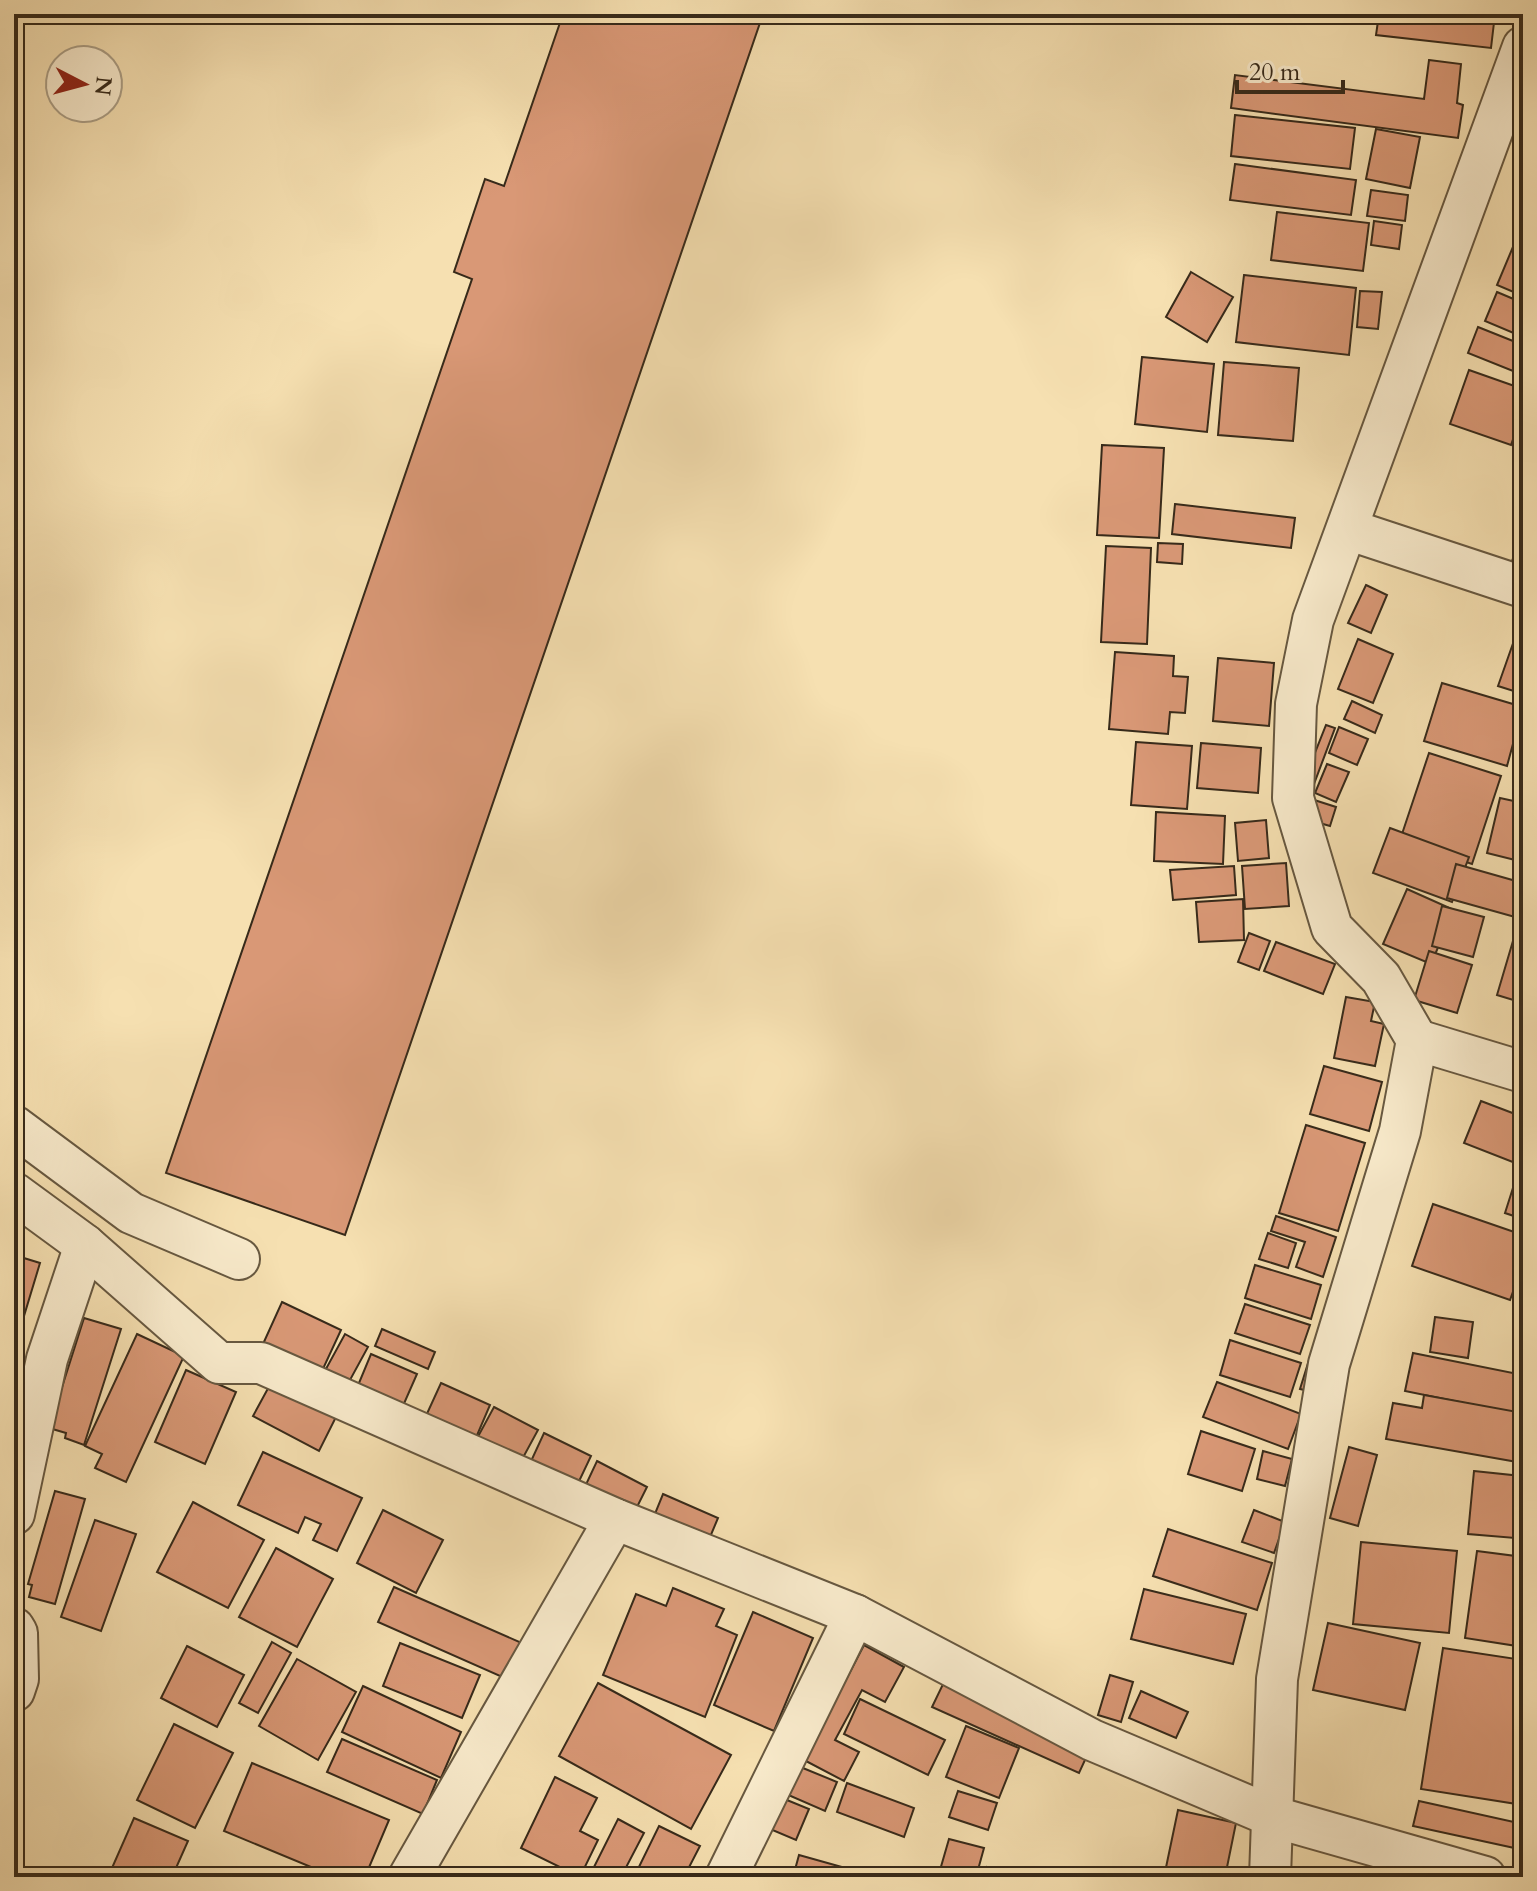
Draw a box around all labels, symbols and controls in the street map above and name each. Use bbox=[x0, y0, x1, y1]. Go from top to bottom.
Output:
north arrow bbox=[44, 44, 124, 124]
scale bar bbox=[1237, 44, 1343, 94]
text: 20 m bbox=[1249, 56, 1301, 89]
text: N bbox=[87, 75, 119, 97]

